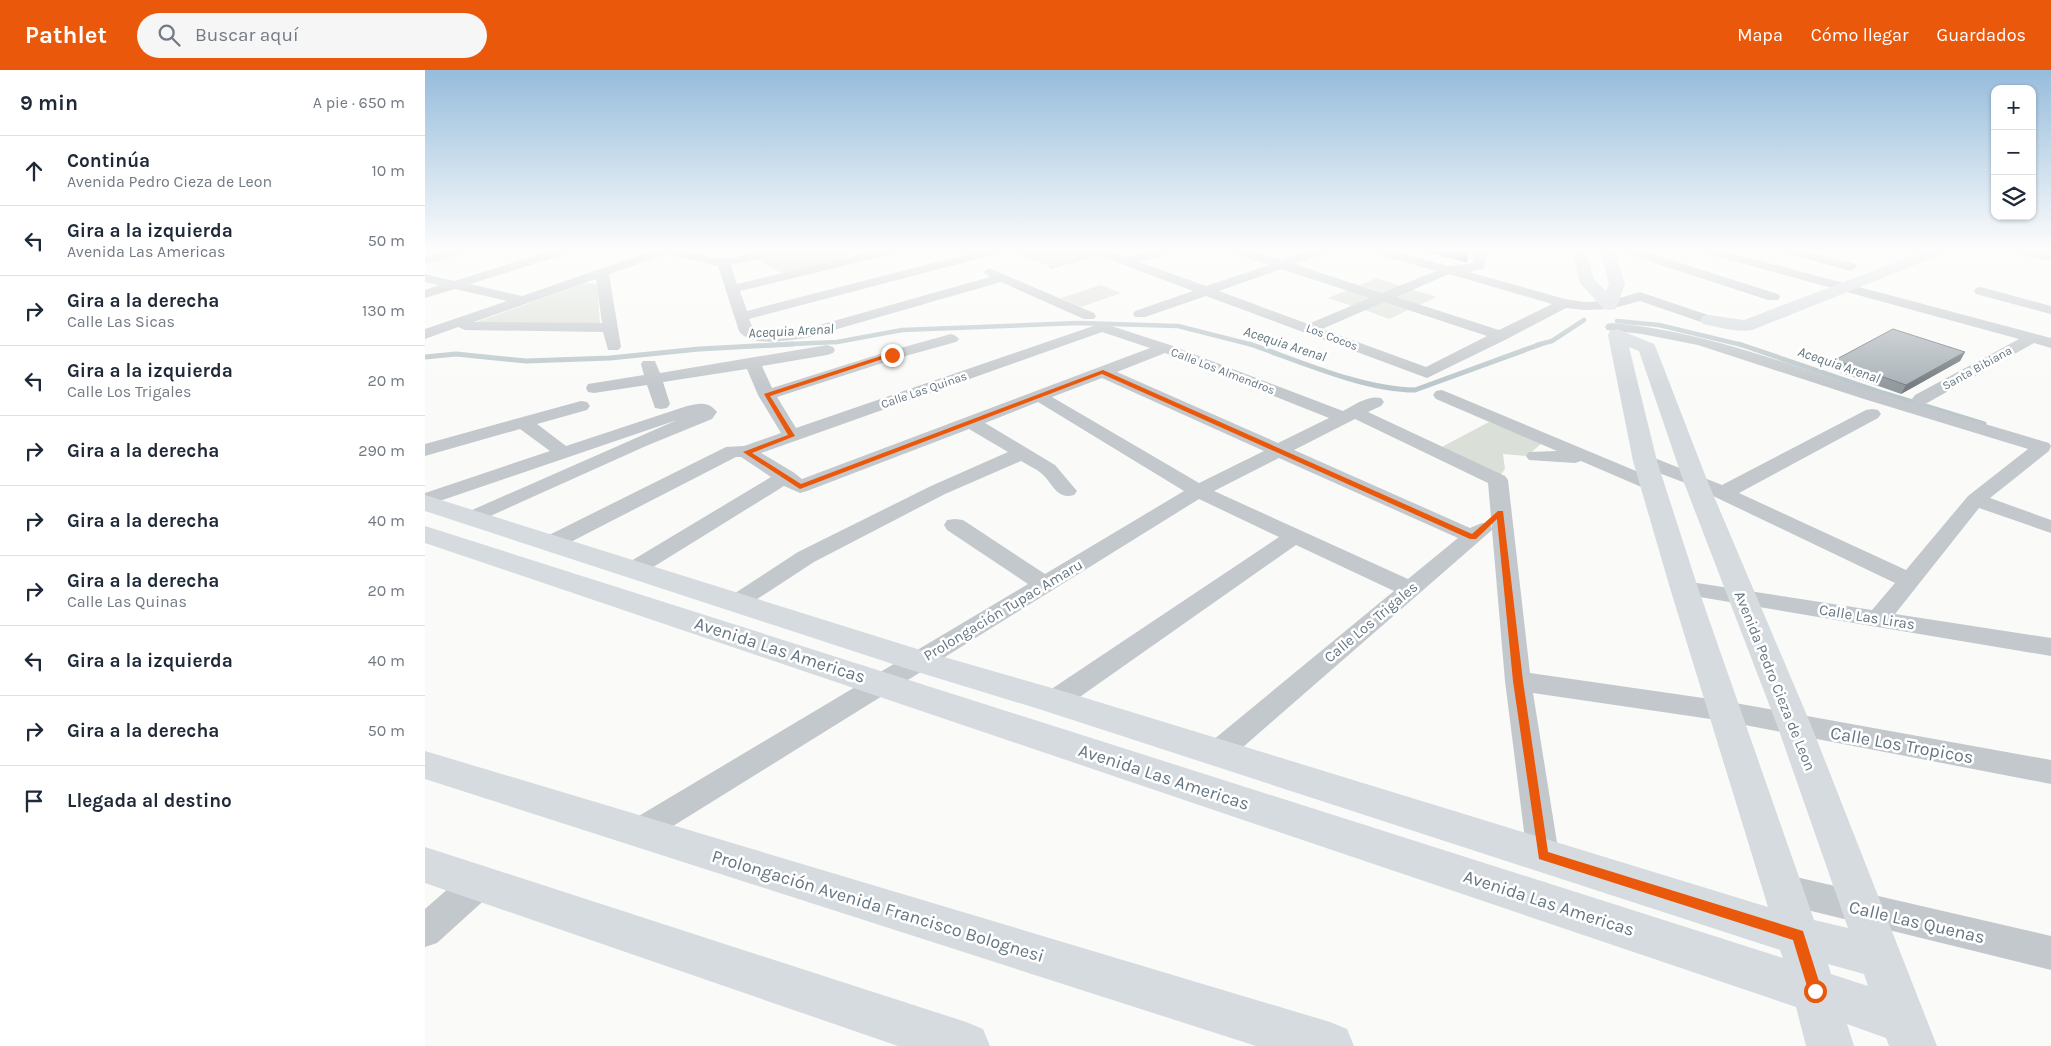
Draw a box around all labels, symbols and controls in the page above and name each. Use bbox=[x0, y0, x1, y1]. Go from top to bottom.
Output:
search box bbox=[137, 13, 487, 58]
text: Pathlet bbox=[25, 21, 107, 49]
icon: search bbox=[155, 21, 183, 49]
text: Buscar aquí bbox=[195, 24, 299, 46]
text: Mapa bbox=[1737, 24, 1783, 46]
text: Cómo llegar bbox=[1811, 24, 1909, 46]
text: Guardados bbox=[1937, 24, 2026, 46]
map controls bbox=[1991, 85, 2036, 220]
button: + bbox=[1991, 85, 2036, 130]
text: 9 min bbox=[20, 91, 78, 115]
text: A pie · 650 m bbox=[313, 93, 405, 112]
button: − bbox=[1991, 130, 2036, 175]
text: Continúa bbox=[67, 150, 150, 172]
icon: ahead bbox=[20, 157, 48, 185]
text: 10 m bbox=[371, 161, 405, 180]
text: Avenida Pedro Cieza de Leon bbox=[67, 172, 272, 191]
button: layers bbox=[1991, 175, 2036, 220]
text: Gira a la izquierda bbox=[67, 220, 233, 242]
icon: left bbox=[20, 227, 48, 255]
text: 50 m bbox=[368, 231, 405, 250]
text: Avenida Las Americas bbox=[67, 242, 226, 261]
text: Gira a la derecha bbox=[67, 290, 219, 312]
icon: right bbox=[20, 297, 48, 325]
text: 130 m bbox=[362, 301, 405, 320]
text: Calle Las Sicas bbox=[67, 312, 175, 331]
water label: Acequia Arenal bbox=[748, 320, 835, 342]
street label: Los Cocos bbox=[1304, 321, 1360, 353]
water label: Acequia Arenal bbox=[1242, 323, 1329, 365]
water label: Acequia Arenal bbox=[1796, 343, 1883, 387]
street label: Santa Bibiana bbox=[1940, 343, 2014, 393]
route end bbox=[881, 344, 904, 367]
street label: Calle Los Almendros bbox=[1169, 345, 1277, 397]
text: Gira a la izquierda bbox=[67, 360, 233, 382]
icon: left bbox=[20, 367, 48, 395]
street label: Calle Las Quinas bbox=[879, 369, 969, 411]
text: 20 m bbox=[367, 371, 405, 390]
text: Calle Los Trigales bbox=[67, 382, 191, 401]
icon: right bbox=[20, 437, 48, 465]
text: Gira a la derecha bbox=[67, 440, 219, 462]
text: 290 m bbox=[358, 441, 405, 460]
icon: right bbox=[20, 507, 48, 535]
text: Gira a la derecha bbox=[67, 510, 219, 532]
text: 40 m bbox=[368, 511, 405, 530]
street label: Prolongación Tupac Amaru bbox=[920, 555, 1086, 665]
text: Gira a la derecha bbox=[67, 570, 219, 592]
icon: right bbox=[20, 577, 48, 605]
street label: Calle Los Trigales bbox=[1321, 578, 1421, 666]
text: 20 m bbox=[367, 581, 405, 600]
street label: Avenida Pedro Cieza de Leon bbox=[1731, 588, 1819, 774]
text: Calle Las Quinas bbox=[67, 592, 187, 611]
street label: Calle Las Liras bbox=[1818, 601, 1916, 633]
street label: Avenida Las Americas bbox=[692, 612, 868, 688]
icon: left bbox=[20, 647, 48, 675]
text: Gira a la izquierda bbox=[67, 650, 233, 672]
text: 40 m bbox=[368, 651, 405, 670]
icon: right bbox=[20, 717, 48, 745]
text: Gira a la derecha bbox=[67, 720, 219, 742]
text: 50 m bbox=[368, 721, 405, 740]
street label: Calle Los Tropicos bbox=[1829, 722, 1975, 768]
street label: Avenida Las Americas bbox=[1076, 739, 1252, 815]
icon: arrive bbox=[20, 787, 48, 815]
text: Llegada al destino bbox=[67, 790, 232, 812]
street label: Prolongación Avenida Francisco Bolognesi bbox=[709, 845, 1047, 967]
street label: Avenida Las Americas bbox=[1461, 865, 1637, 941]
street label: Calle Las Quenas bbox=[1847, 896, 1987, 948]
route start bbox=[1804, 980, 1827, 1003]

